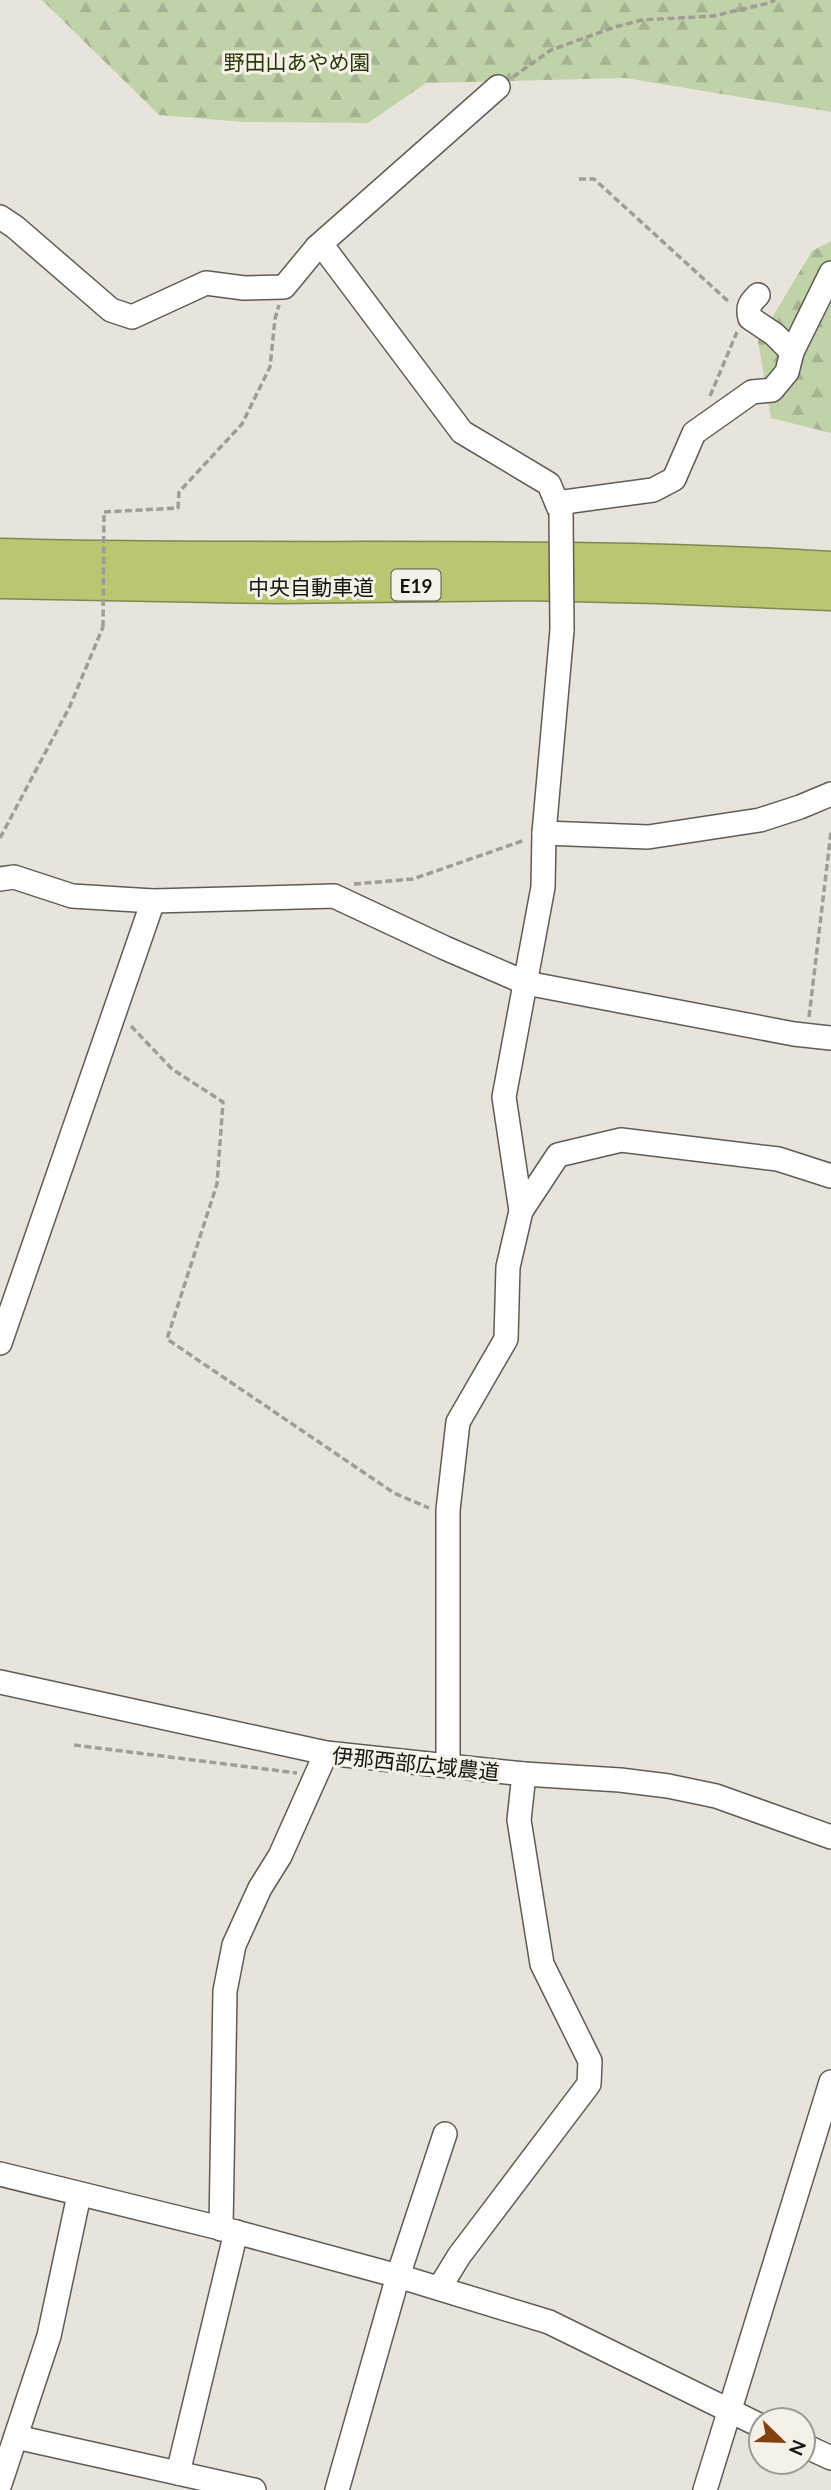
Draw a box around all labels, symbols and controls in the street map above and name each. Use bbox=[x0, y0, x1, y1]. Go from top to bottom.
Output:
park label: 野田山あやめ園 bbox=[224, 49, 371, 74]
road number: E19 bbox=[392, 570, 440, 600]
street label: 中央自動車道 bbox=[248, 574, 374, 599]
street label: 伊那西部広域農道 bbox=[331, 1742, 501, 1784]
north arrow bbox=[747, 2406, 817, 2476]
text: N bbox=[785, 2437, 812, 2459]

